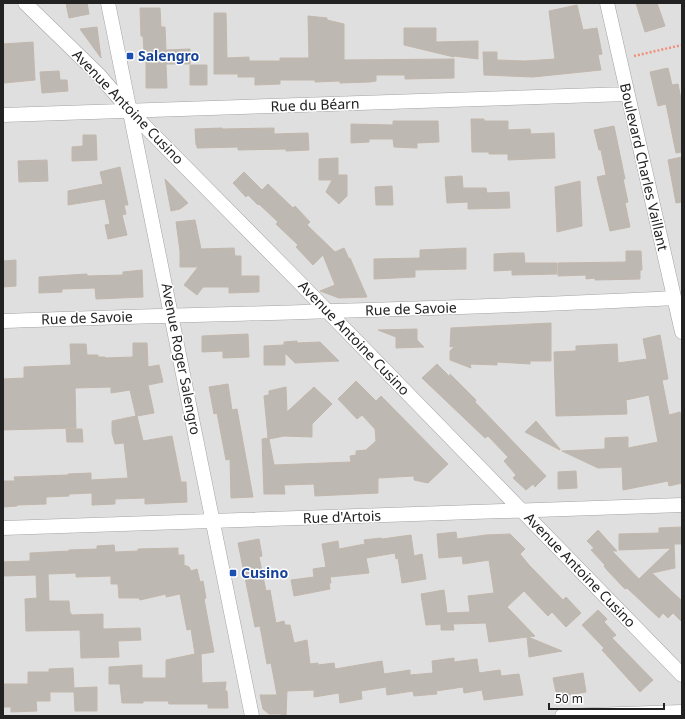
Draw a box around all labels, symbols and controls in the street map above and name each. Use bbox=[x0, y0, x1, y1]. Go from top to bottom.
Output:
street label: Avenue Antoine Cusino bbox=[69, 45, 188, 168]
place label: Salengro bbox=[138, 46, 200, 65]
marker: Salengro bbox=[125, 51, 135, 61]
street label: Boulevard Charles Vaillant bbox=[616, 81, 673, 253]
street label: Rue du Béarn bbox=[270, 93, 360, 116]
street label: Avenue Antoine Cusino bbox=[295, 276, 414, 399]
street label: Avenue Roger Salengro bbox=[157, 281, 206, 436]
street label: Rue de Savoie bbox=[365, 297, 457, 320]
street label: Rue de Savoie bbox=[41, 306, 133, 329]
street label: Rue d'Artois bbox=[303, 506, 382, 527]
street label: Avenue Antoine Cusino bbox=[521, 508, 640, 631]
place label: Cusino bbox=[241, 563, 288, 582]
marker: Cusino bbox=[228, 568, 238, 578]
scale bar bbox=[549, 685, 664, 711]
text: 50 m bbox=[555, 690, 583, 707]

